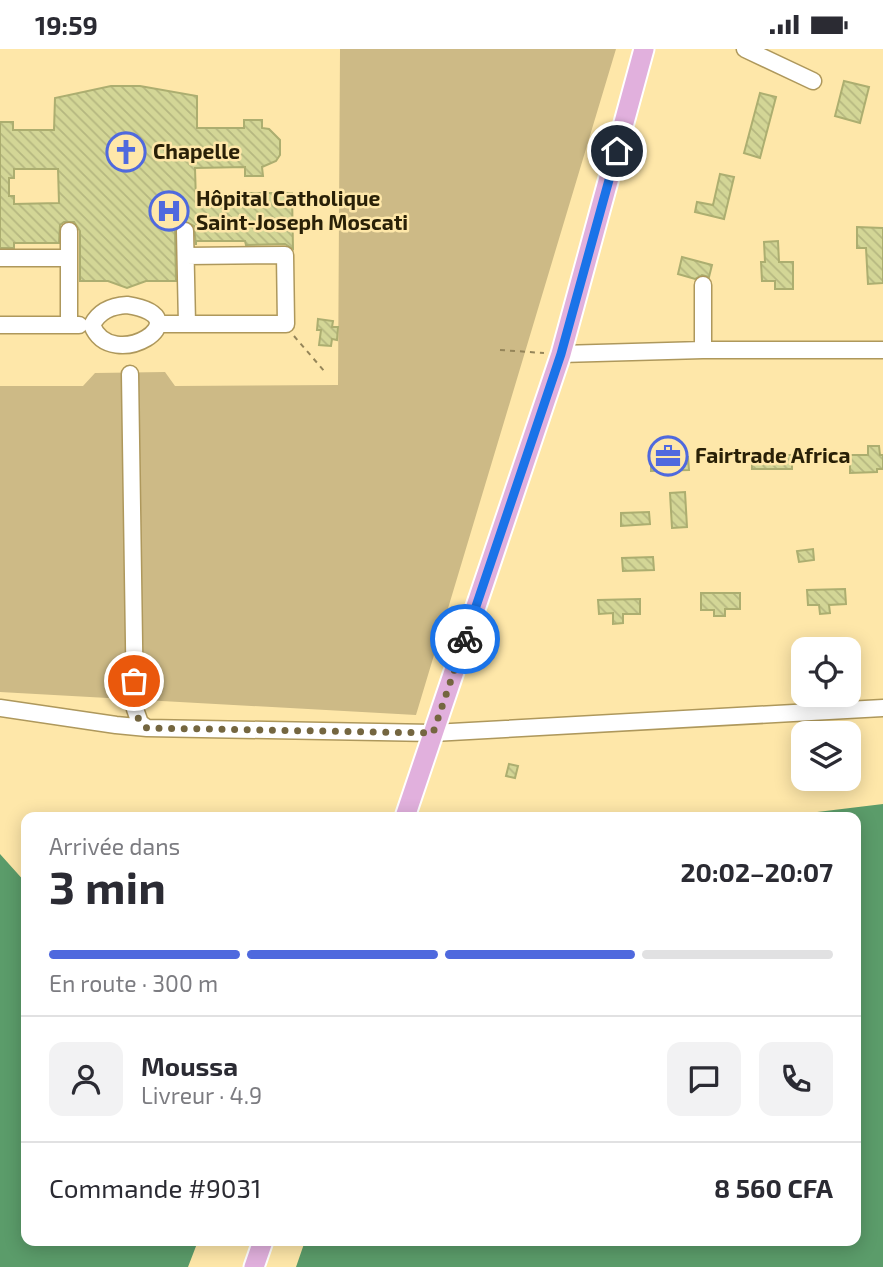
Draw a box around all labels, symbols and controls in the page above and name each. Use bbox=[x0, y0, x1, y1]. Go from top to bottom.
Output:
text: 19:59 bbox=[35, 9, 98, 40]
pin bbox=[587, 121, 647, 181]
church icon: Chapelle bbox=[105, 131, 147, 173]
icon: home bbox=[598, 132, 636, 170]
place label: Chapelle bbox=[153, 138, 240, 163]
place label: Hôpital Catholique Saint-Joseph Moscati bbox=[196, 185, 408, 234]
hospital icon: Hôpital Catholique Saint-Joseph Moscati bbox=[148, 190, 190, 232]
office icon: Fairtrade Africa bbox=[647, 435, 689, 477]
place label: Fairtrade Africa bbox=[695, 442, 850, 467]
courier bbox=[430, 604, 500, 674]
icon: bike bbox=[446, 620, 484, 658]
map controls bbox=[791, 637, 861, 791]
button: locate bbox=[791, 637, 861, 707]
pin bbox=[104, 651, 164, 711]
icon: bag bbox=[115, 662, 153, 700]
button: layers bbox=[791, 721, 861, 791]
text: Arrivée dans bbox=[49, 832, 180, 860]
text: 20:02–20:07 bbox=[680, 856, 833, 887]
text: 3 min bbox=[49, 858, 166, 913]
text: En route · 300 m bbox=[49, 969, 218, 997]
button: person bbox=[49, 1042, 123, 1116]
button: chat bbox=[667, 1042, 741, 1116]
button: phone bbox=[759, 1042, 833, 1116]
text: Moussa bbox=[141, 1050, 238, 1081]
text: Livreur · 4.9 bbox=[141, 1081, 262, 1109]
text: Commande #9031 bbox=[49, 1172, 261, 1203]
text: 8 560 CFA bbox=[714, 1172, 833, 1203]

